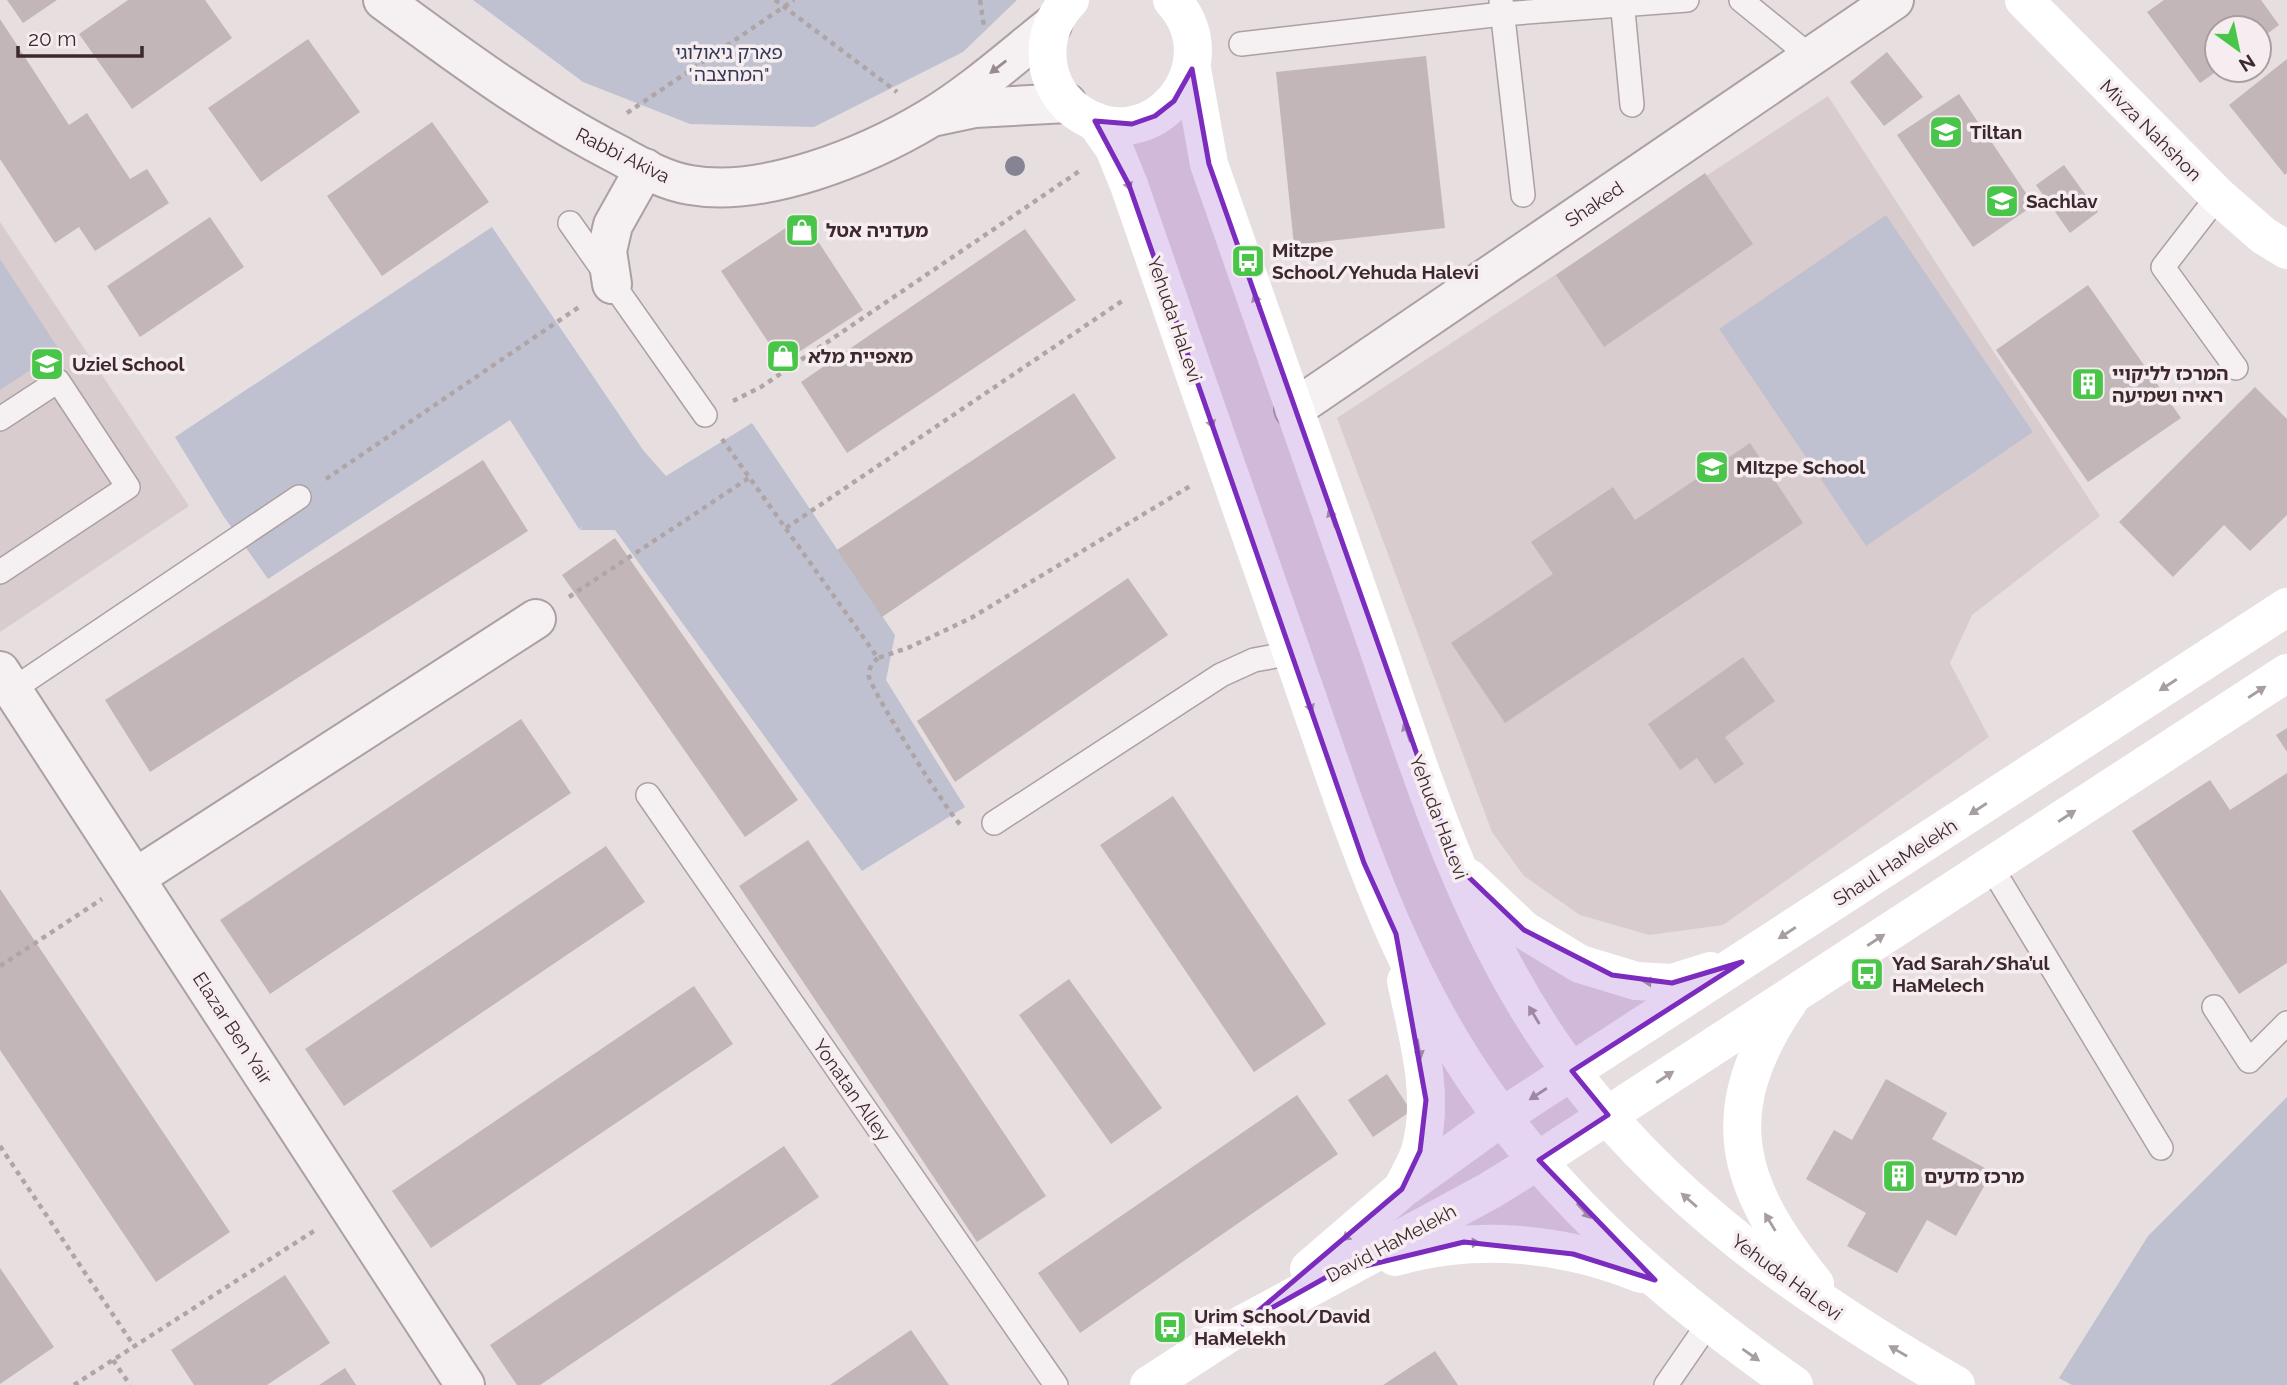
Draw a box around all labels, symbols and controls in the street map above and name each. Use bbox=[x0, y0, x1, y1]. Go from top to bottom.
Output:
scale bar bbox=[18, 14, 142, 58]
north arrow bbox=[2203, 14, 2273, 84]
text: 20 m bbox=[28, 26, 76, 51]
park label: פארק גיאולוגי "המחצבה" bbox=[675, 41, 783, 85]
text: N bbox=[2235, 50, 2259, 76]
one-way arrow bbox=[990, 59, 1008, 74]
street label: Mivza Nahshon bbox=[2096, 75, 2206, 185]
school or university icon: Tiltan bbox=[1927, 113, 1965, 151]
place label: Tiltan bbox=[1970, 121, 2022, 143]
street label: Rabbi Akiva bbox=[572, 123, 674, 187]
one-way arrow bbox=[1121, 171, 1132, 192]
street label: Shaked bbox=[1561, 177, 1627, 231]
school or university icon: Sachlav bbox=[1983, 182, 2021, 220]
place label: Sachlav bbox=[2026, 190, 2098, 212]
shop icon: מעדניה אטל bbox=[783, 211, 821, 249]
place label: מעדניה אטל bbox=[826, 219, 928, 241]
place label: Mitzpe School/Yehuda Halevi bbox=[1272, 239, 1479, 283]
bus stop icon: Mitzpe School/Yehuda Halevi bbox=[1229, 242, 1267, 280]
street label: Yehuda HaLevi bbox=[1143, 253, 1207, 385]
one-way arrow bbox=[1251, 292, 1262, 313]
shop icon: מאפיית מלא bbox=[764, 337, 802, 375]
school or university icon: Uziel School bbox=[28, 345, 66, 383]
place label: מאפיית מלא bbox=[808, 345, 913, 367]
place label: Uziel School bbox=[72, 353, 186, 375]
place label: המרכז לליקויי ראיה ושמיעה bbox=[2112, 362, 2229, 406]
building icon: המרכז לליקויי ראיה ושמיעה bbox=[2069, 365, 2107, 403]
one-way arrow bbox=[1205, 408, 1216, 429]
school or university icon: MItzpe School bbox=[1693, 448, 1731, 486]
place label: MItzpe School bbox=[1736, 456, 1866, 478]
one-way arrow bbox=[1326, 507, 1337, 528]
one-way arrow bbox=[2158, 678, 2178, 691]
one-way arrow bbox=[2248, 686, 2267, 699]
one-way arrow bbox=[1304, 693, 1315, 714]
one-way arrow bbox=[1401, 722, 1412, 743]
street label: Yehuda HaLevi bbox=[1405, 752, 1473, 882]
one-way arrow bbox=[1968, 802, 1987, 815]
one-way arrow bbox=[2057, 809, 2076, 822]
street label: Shaul HaMelekh bbox=[1829, 814, 1961, 910]
one-way arrow bbox=[1778, 926, 1796, 940]
one-way arrow bbox=[1866, 933, 1885, 946]
place label: Yad Sarah/Sha’ul HaMelech bbox=[1892, 952, 2051, 996]
bus stop icon: Yad Sarah/Sha’ul HaMelech bbox=[1848, 955, 1886, 993]
street label: Elazar Ben Yair bbox=[189, 968, 277, 1088]
one-way arrow bbox=[1641, 976, 1663, 987]
one-way arrow bbox=[1528, 1005, 1541, 1024]
street label: Yonatan Alley bbox=[809, 1035, 895, 1145]
one-way arrow bbox=[1414, 1038, 1425, 1060]
one-way arrow bbox=[1655, 1071, 1674, 1084]
one-way arrow bbox=[1528, 1087, 1547, 1100]
building icon: מרכז מדעים bbox=[1880, 1157, 1918, 1195]
place label: מרכז מדעים bbox=[1924, 1165, 2024, 1187]
one-way arrow bbox=[1680, 1192, 1698, 1208]
street label: David HaMelekh bbox=[1322, 1200, 1460, 1286]
one-way arrow bbox=[1576, 1202, 1592, 1220]
one-way arrow bbox=[1764, 1213, 1776, 1232]
one-way arrow bbox=[1341, 1226, 1359, 1241]
street label: Yehuda HaLevi bbox=[1727, 1229, 1847, 1325]
one-way arrow bbox=[1459, 1237, 1481, 1249]
place label: Urim School/David HaMelekh bbox=[1194, 1305, 1370, 1349]
bus stop icon: Urim School/David HaMelekh bbox=[1151, 1308, 1189, 1346]
one-way arrow bbox=[1888, 1345, 1907, 1357]
one-way arrow bbox=[1742, 1348, 1760, 1362]

